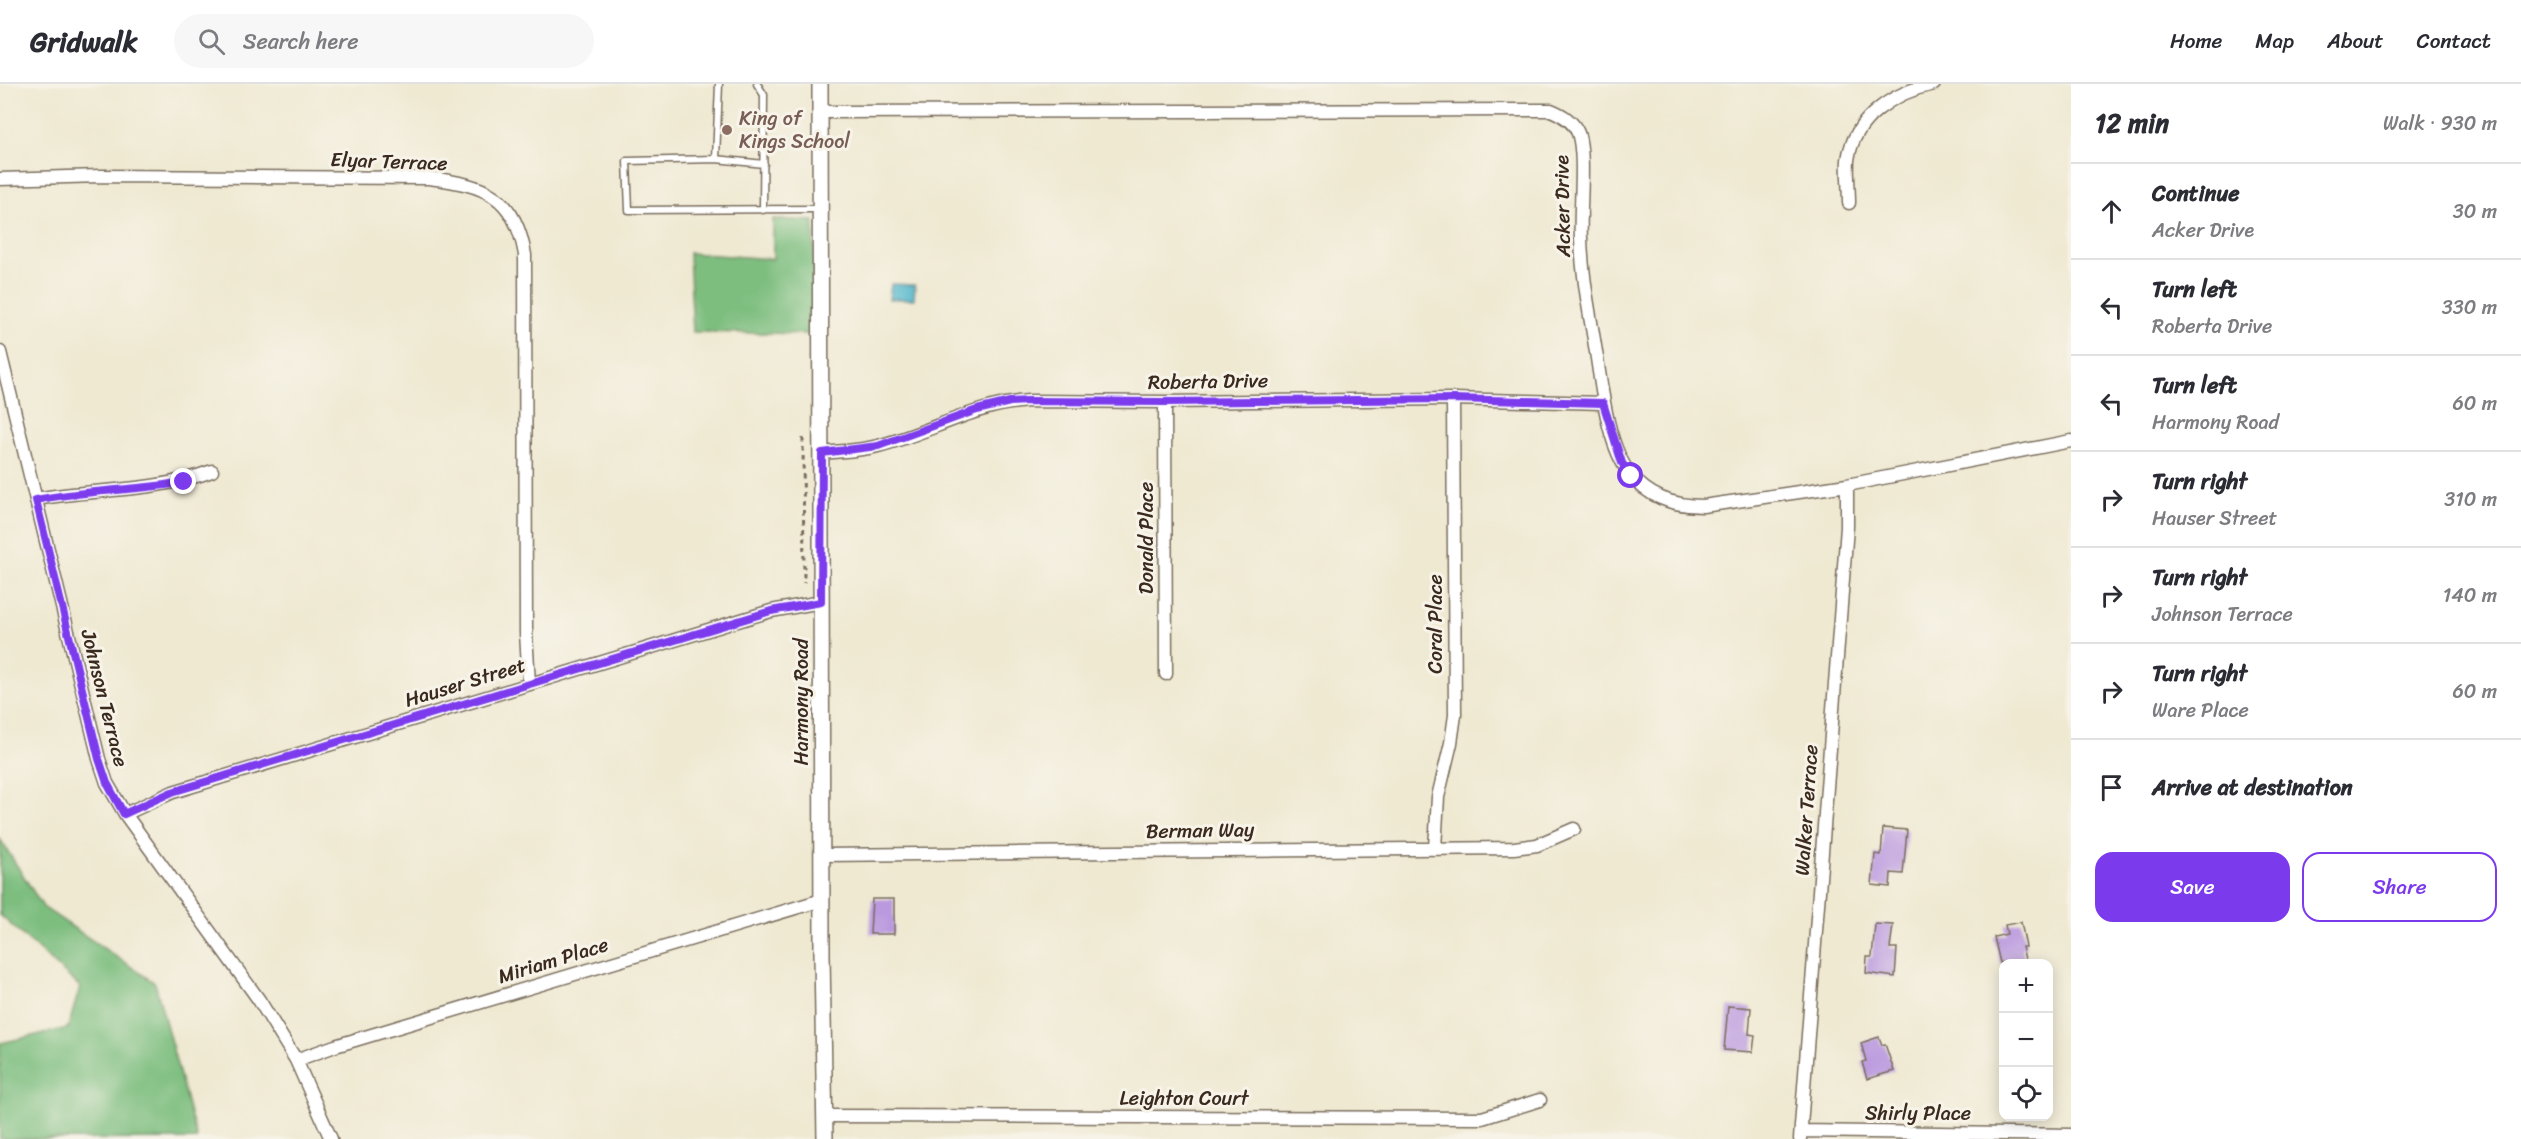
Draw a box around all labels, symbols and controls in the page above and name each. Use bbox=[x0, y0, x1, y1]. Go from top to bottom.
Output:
search box bbox=[174, 14, 594, 68]
text: Gridwalk bbox=[30, 17, 138, 66]
text: Search here bbox=[243, 22, 359, 61]
text: Home bbox=[2170, 22, 2222, 60]
text: Map bbox=[2255, 22, 2294, 60]
text: About bbox=[2327, 22, 2384, 60]
text: Contact bbox=[2417, 22, 2491, 60]
icon: search bbox=[195, 25, 228, 58]
text: 12 min bbox=[2095, 100, 2169, 146]
place label: King of Kings School bbox=[739, 101, 850, 159]
text: Walk · 930 m bbox=[2383, 106, 2497, 141]
marker: King of Kings School bbox=[720, 123, 734, 137]
street label: Elyar Terrace bbox=[330, 142, 448, 181]
street label: Acker Drive bbox=[1544, 154, 1581, 258]
text: Continue bbox=[2152, 174, 2240, 213]
text: 30 m bbox=[2453, 194, 2497, 229]
icon: ahead bbox=[2095, 195, 2128, 228]
text: Acker Drive bbox=[2152, 213, 2254, 248]
text: Turn left bbox=[2152, 270, 2237, 309]
text: 330 m bbox=[2442, 290, 2497, 325]
icon: left bbox=[2095, 291, 2128, 324]
text: Roberta Drive bbox=[2152, 309, 2272, 344]
street label: Roberta Drive bbox=[1148, 363, 1268, 400]
text: Turn left bbox=[2152, 366, 2237, 405]
text: 60 m bbox=[2452, 386, 2497, 421]
icon: left bbox=[2095, 387, 2128, 420]
text: Harmony Road bbox=[2152, 405, 2279, 440]
route start bbox=[1617, 462, 1643, 488]
text: Turn right bbox=[2152, 462, 2247, 501]
route end bbox=[170, 468, 196, 494]
street label: Donald Place bbox=[1129, 482, 1164, 594]
text: 310 m bbox=[2444, 482, 2497, 517]
icon: right bbox=[2095, 483, 2128, 516]
text: Hauser Street bbox=[2152, 501, 2277, 536]
text: Turn right bbox=[2152, 558, 2247, 597]
street label: Coral Place bbox=[1418, 574, 1453, 674]
text: 140 m bbox=[2443, 578, 2497, 613]
icon: right bbox=[2095, 579, 2128, 612]
text: Johnson Terrace bbox=[2152, 597, 2293, 632]
street label: Johnson Terrace bbox=[70, 625, 139, 771]
street label: Harmony Road bbox=[784, 637, 819, 765]
street label: Hauser Street bbox=[400, 647, 530, 718]
text: Turn right bbox=[2152, 654, 2247, 693]
text: 60 m bbox=[2452, 674, 2497, 709]
icon: right bbox=[2095, 675, 2128, 708]
text: Ware Place bbox=[2152, 693, 2249, 728]
street label: Walker Terrace bbox=[1784, 743, 1829, 877]
text: Arrive at destination bbox=[2152, 768, 2353, 807]
icon: arrive bbox=[2095, 771, 2128, 804]
street label: Berman Way bbox=[1146, 812, 1255, 849]
button: Save bbox=[2095, 852, 2290, 922]
button: Share bbox=[2302, 852, 2497, 922]
street label: Miriam Place bbox=[493, 927, 613, 994]
map controls bbox=[1999, 959, 2053, 1121]
button: + bbox=[1999, 959, 2053, 1013]
button: − bbox=[1999, 1013, 2053, 1067]
button: locate bbox=[1999, 1067, 2053, 1121]
street label: Leighton Court bbox=[1119, 1081, 1250, 1116]
street label: Shirly Place bbox=[1865, 1096, 1971, 1131]

